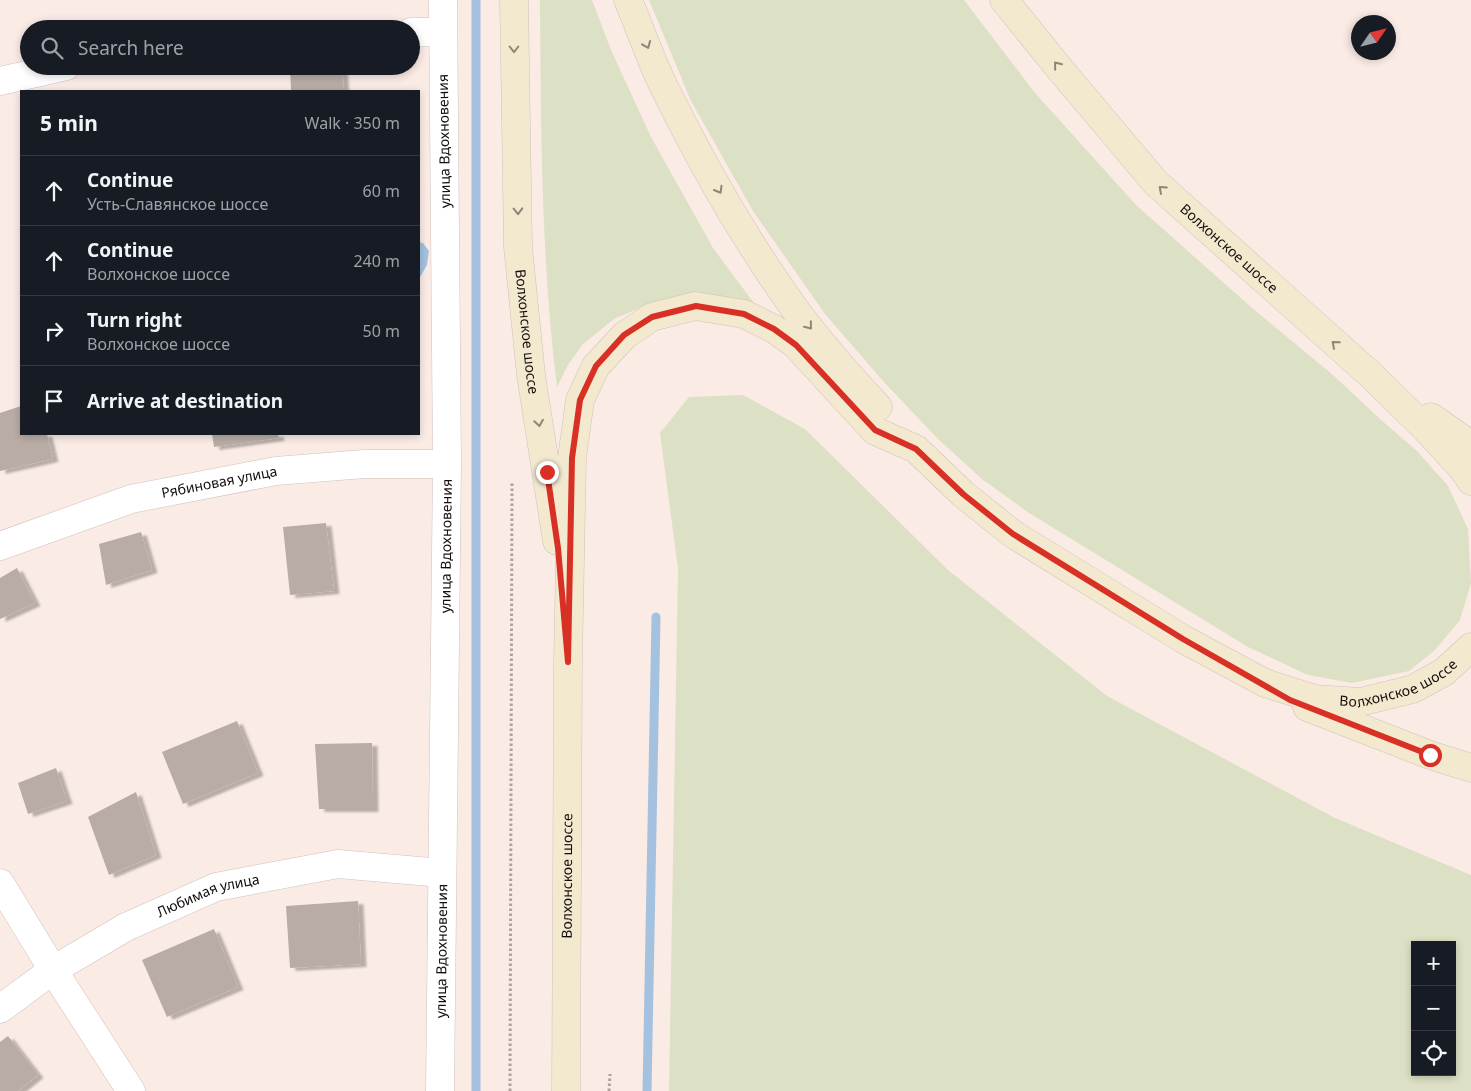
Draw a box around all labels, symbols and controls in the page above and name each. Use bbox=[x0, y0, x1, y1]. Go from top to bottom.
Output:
north arrow bbox=[1351, 15, 1396, 60]
search box bbox=[20, 20, 420, 75]
icon: search bbox=[38, 34, 66, 62]
text: Search here bbox=[78, 35, 184, 61]
one-way arrow bbox=[640, 40, 651, 49]
one-way arrow bbox=[509, 45, 520, 53]
one-way arrow bbox=[1054, 62, 1062, 71]
street label: улица Вдохновения bbox=[433, 74, 454, 208]
text: 5 min bbox=[40, 109, 98, 137]
text: Walk · 350 m bbox=[305, 112, 400, 134]
text: Continue bbox=[87, 167, 173, 193]
icon: ahead bbox=[40, 177, 68, 205]
text: 60 m bbox=[363, 180, 400, 202]
one-way arrow bbox=[713, 185, 723, 194]
one-way arrow bbox=[1159, 185, 1168, 194]
text: Усть-Славянское шоссе bbox=[87, 193, 268, 215]
street label: Волхонское шоссе bbox=[1176, 199, 1283, 297]
one-way arrow bbox=[512, 207, 523, 215]
text: Continue bbox=[87, 237, 173, 263]
icon: ahead bbox=[40, 247, 68, 275]
text: 240 m bbox=[353, 250, 400, 272]
text: Волхонское шоссе bbox=[87, 263, 230, 285]
street label: Волхонское шоссе bbox=[511, 268, 544, 395]
text: Turn right bbox=[87, 307, 182, 333]
icon: right bbox=[40, 317, 68, 345]
text: 50 m bbox=[363, 320, 400, 342]
one-way arrow bbox=[803, 320, 811, 329]
text: Волхонское шоссе bbox=[87, 333, 230, 355]
one-way arrow bbox=[1332, 340, 1341, 349]
icon: arrive bbox=[40, 387, 68, 415]
text: Arrive at destination bbox=[87, 388, 283, 414]
one-way arrow bbox=[533, 418, 543, 427]
street label: Рябиновая улица bbox=[160, 461, 279, 502]
route end bbox=[536, 461, 559, 484]
street label: улица Вдохновения bbox=[435, 479, 456, 613]
street label: Волхонское шоссе bbox=[1339, 654, 1461, 712]
route start bbox=[1419, 744, 1442, 767]
street label: Волхонское шоссе bbox=[557, 813, 576, 939]
street label: Любимая улица bbox=[153, 869, 261, 921]
street label: улица Вдохновения bbox=[431, 884, 451, 1018]
map controls bbox=[1411, 941, 1456, 1076]
button: + bbox=[1411, 941, 1456, 986]
button: − bbox=[1411, 986, 1456, 1031]
button: locate bbox=[1411, 1031, 1456, 1076]

